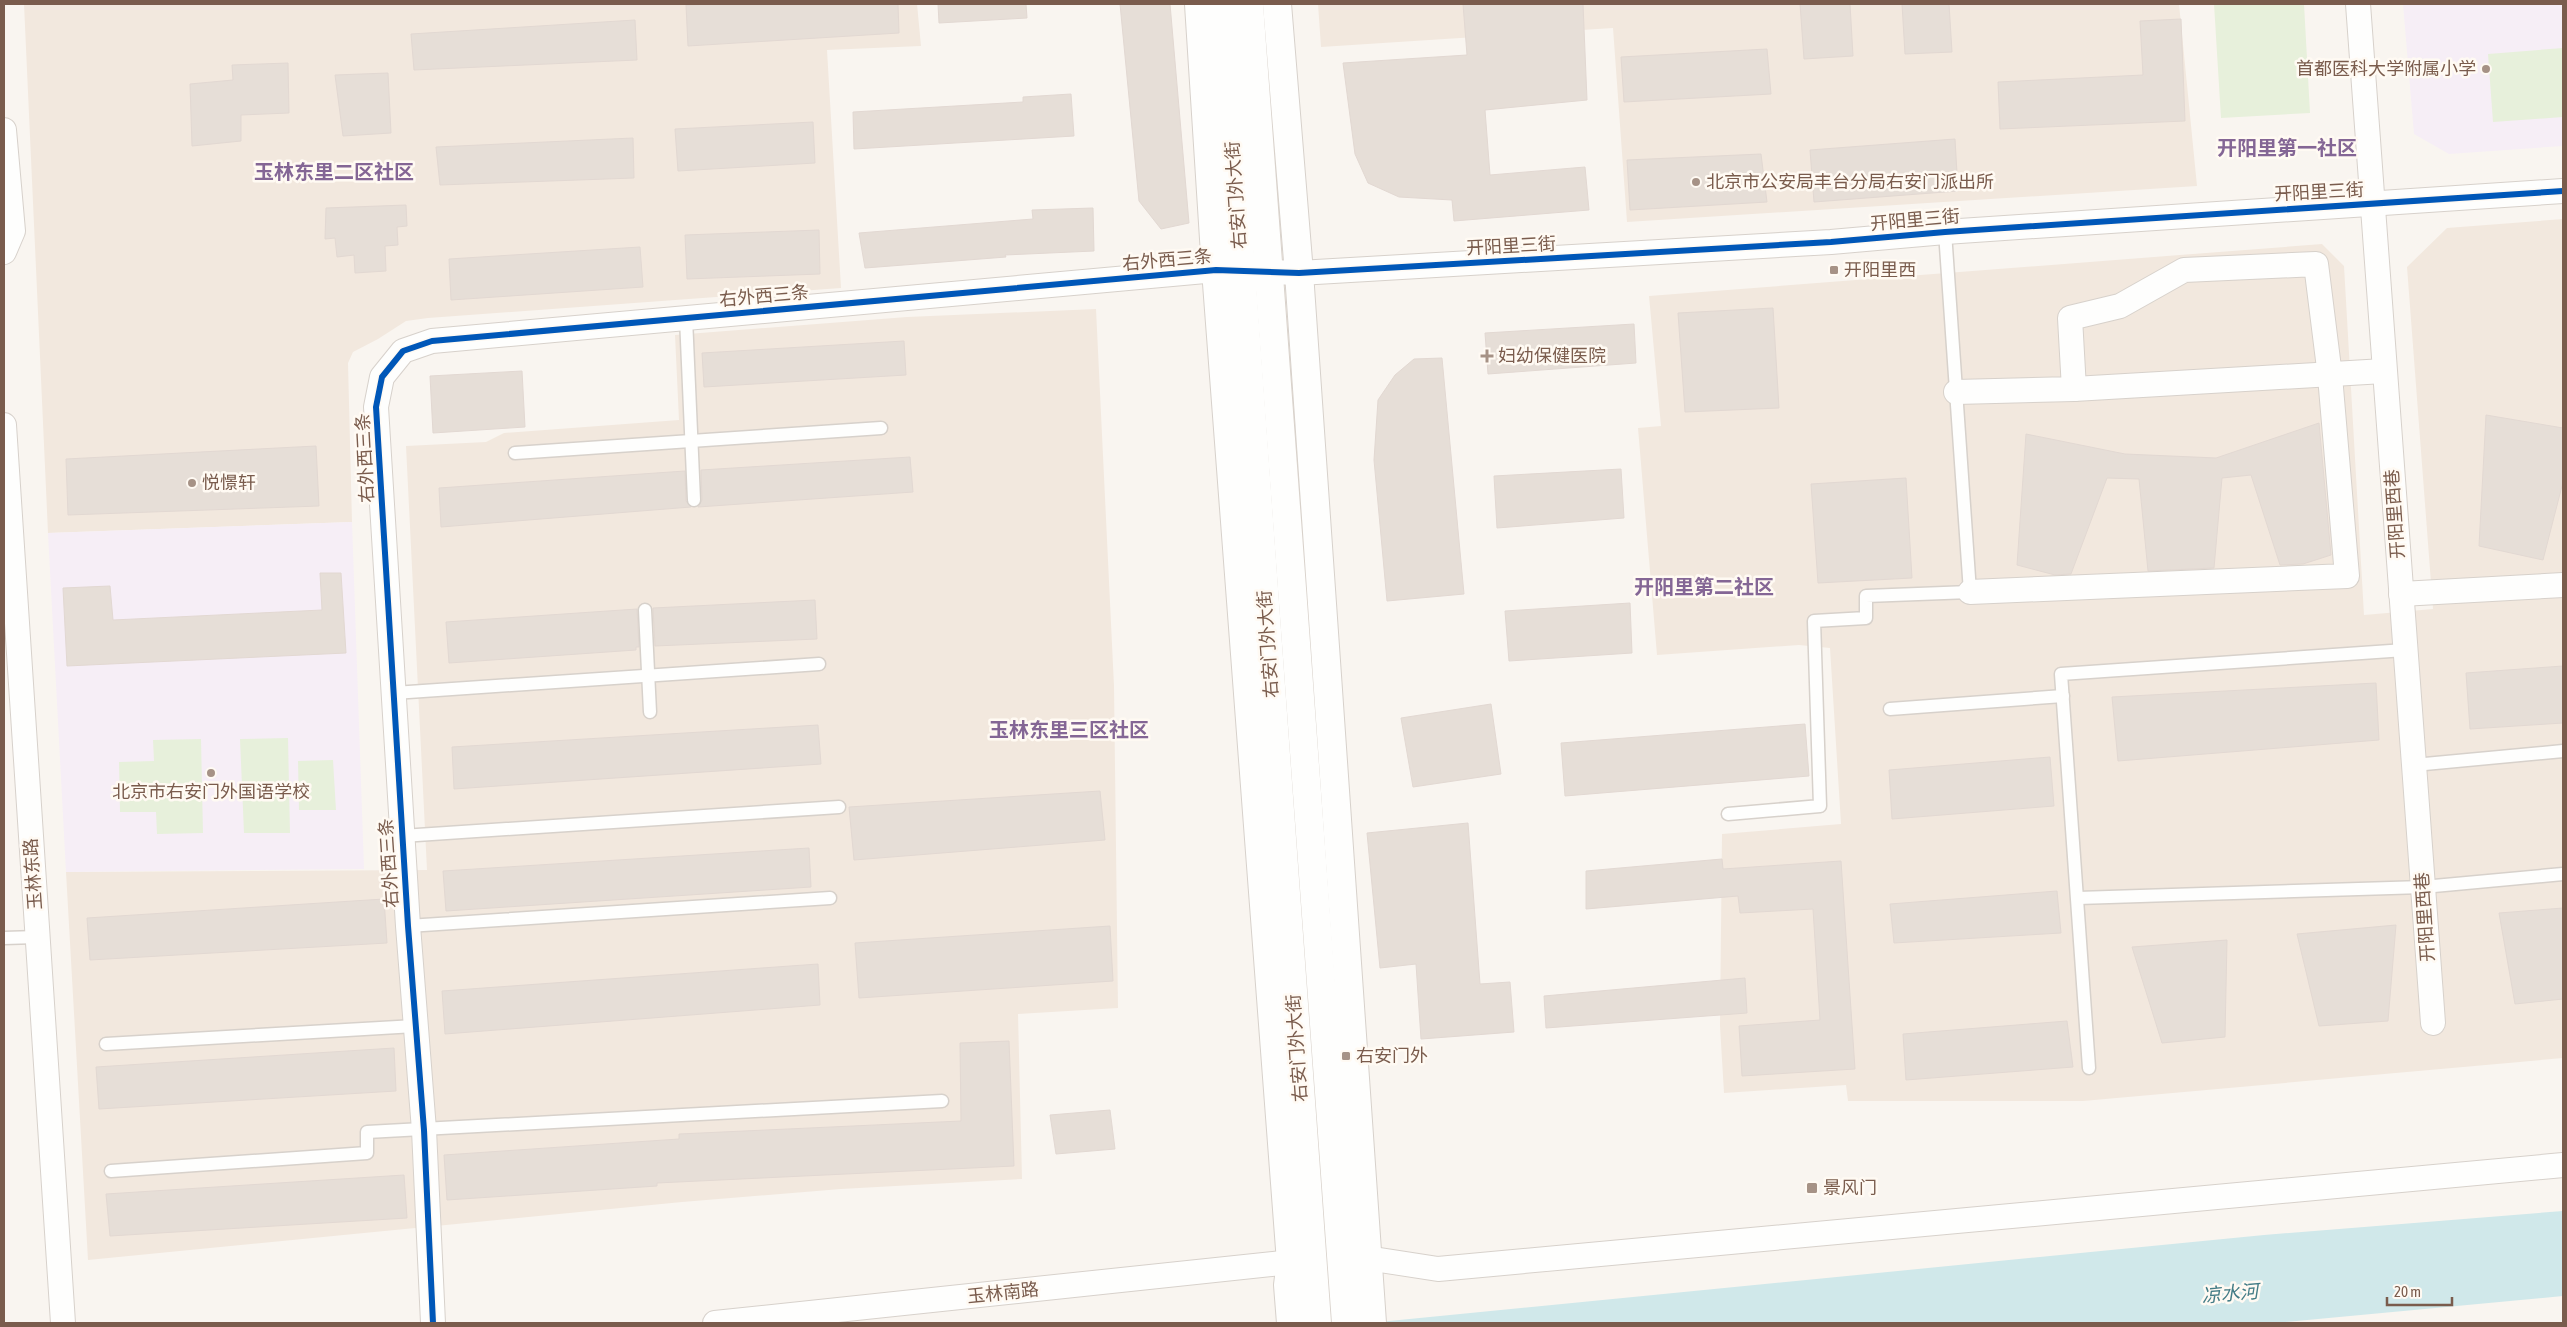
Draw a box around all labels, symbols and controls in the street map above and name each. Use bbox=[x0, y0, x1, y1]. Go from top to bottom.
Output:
place label: 首都医科大学附属小学 bbox=[2296, 58, 2476, 79]
marker: 首都医科大学附属小学 bbox=[2480, 63, 2492, 75]
district label: 开阳里第一社区 bbox=[2217, 136, 2357, 159]
street label: 右安门外大街 bbox=[1221, 140, 1250, 250]
district label: 玉林东里二区社区 bbox=[254, 160, 414, 183]
place label: 北京市公安局丰台分局右安门派出所 bbox=[1706, 171, 1994, 192]
marker: 北京市公安局丰台分局右安门派出所 bbox=[1690, 176, 1702, 188]
street label: 开阳里三街 bbox=[2273, 179, 2364, 204]
street label: 开阳里三街 bbox=[1869, 205, 1961, 234]
street label: 开阳里三街 bbox=[1465, 233, 1556, 258]
street label: 右外西三条 bbox=[1121, 245, 1213, 274]
place label: 开阳里西 bbox=[1844, 259, 1916, 280]
marker: 开阳里西 bbox=[1828, 264, 1840, 276]
street label: 右外西三条 bbox=[718, 281, 810, 310]
place label: 妇幼保健医院 bbox=[1498, 345, 1606, 366]
marker: 妇幼保健医院 bbox=[1480, 349, 1494, 363]
street label: 右外西三条 bbox=[352, 413, 377, 504]
street label: 开阳里西巷 bbox=[2381, 468, 2408, 560]
place label: 悦憬轩 bbox=[202, 472, 256, 493]
marker: 悦憬轩 bbox=[186, 477, 198, 489]
district label: 开阳里第二社区 bbox=[1634, 575, 1774, 598]
street label: 右安门外大街 bbox=[1253, 589, 1282, 699]
district label: 玉林东里三区社区 bbox=[989, 718, 1149, 741]
marker: 北京市右安门外国语学校 bbox=[205, 767, 217, 779]
place label: 北京市右安门外国语学校 bbox=[112, 781, 310, 802]
street label: 右外西三条 bbox=[375, 817, 402, 909]
street label: 玉林东路 bbox=[20, 837, 45, 911]
street label: 开阳里西巷 bbox=[2411, 871, 2438, 963]
street label: 右安门外大街 bbox=[1282, 993, 1311, 1103]
place label: 右安门外 bbox=[1356, 1045, 1428, 1066]
marker: 右安门外 bbox=[1340, 1050, 1352, 1062]
place label: 景风门 bbox=[1823, 1177, 1877, 1198]
marker: 景风门 bbox=[1805, 1181, 1819, 1195]
scale bar bbox=[2387, 1274, 2452, 1306]
street label: 玉林南路 bbox=[966, 1278, 1040, 1307]
water label: 凉水河 bbox=[2201, 1279, 2263, 1306]
text: 20 m bbox=[2394, 1283, 2421, 1300]

